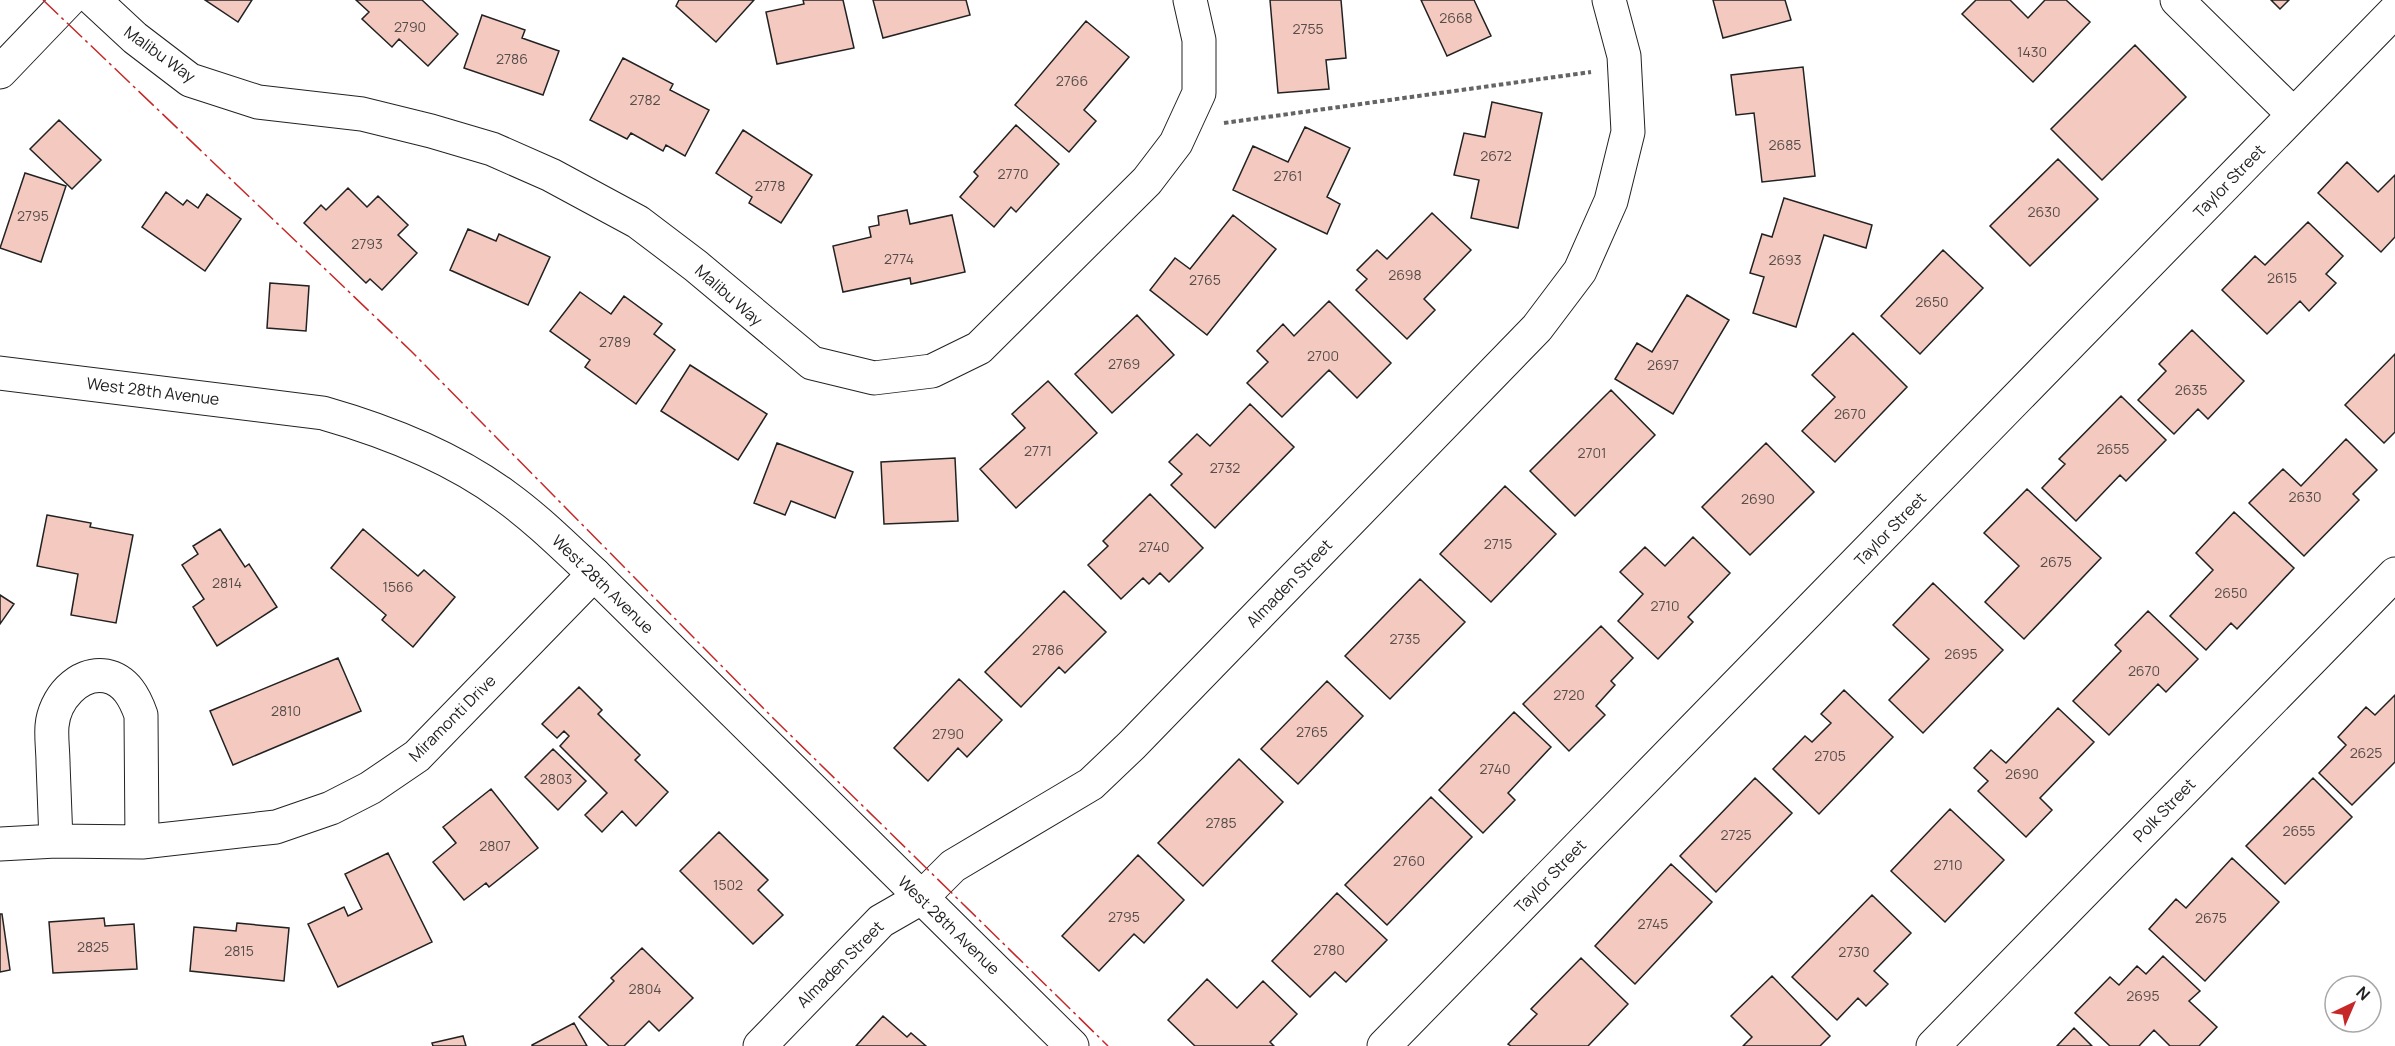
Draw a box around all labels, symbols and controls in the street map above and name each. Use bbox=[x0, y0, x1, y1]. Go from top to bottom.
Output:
house number: 2668 bbox=[1439, 8, 1473, 27]
house number: 2790 bbox=[394, 17, 426, 36]
house number: 2755 bbox=[1292, 19, 1324, 38]
street label: Malibu Way bbox=[120, 21, 201, 88]
house number: 1430 bbox=[2017, 42, 2047, 61]
house number: 2786 bbox=[496, 49, 528, 68]
house number: 2766 bbox=[1056, 71, 1088, 90]
house number: 2782 bbox=[629, 90, 661, 109]
house number: 2685 bbox=[1769, 135, 1801, 154]
street label: Taylor Street bbox=[2188, 139, 2270, 223]
house number: 2672 bbox=[1480, 146, 1512, 165]
house number: 2770 bbox=[998, 164, 1028, 183]
house number: 2761 bbox=[1274, 166, 1302, 185]
house number: 2778 bbox=[755, 176, 785, 195]
house number: 2630 bbox=[2028, 202, 2060, 221]
house number: 2795 bbox=[17, 206, 49, 225]
house number: 2793 bbox=[351, 234, 383, 253]
house number: 2774 bbox=[884, 249, 914, 268]
house number: 2693 bbox=[1769, 250, 1801, 269]
street label: Malibu Way bbox=[690, 259, 768, 331]
house number: 2698 bbox=[1388, 265, 1422, 284]
house number: 2615 bbox=[2267, 268, 2297, 287]
house number: 2765 bbox=[1189, 270, 1221, 289]
house number: 2650 bbox=[1915, 292, 1949, 311]
house number: 2789 bbox=[599, 332, 631, 351]
house number: 2700 bbox=[1307, 346, 1339, 365]
house number: 2769 bbox=[1108, 354, 1140, 373]
house number: 2697 bbox=[1647, 355, 1679, 374]
street label: West 28th Avenue bbox=[85, 372, 221, 410]
house number: 2635 bbox=[2175, 380, 2207, 399]
house number: 2670 bbox=[1834, 404, 1866, 423]
house number: 2655 bbox=[2097, 439, 2129, 458]
house number: 2771 bbox=[1024, 441, 1052, 460]
house number: 2701 bbox=[1577, 443, 1607, 462]
house number: 2732 bbox=[1210, 458, 1240, 477]
street label: Taylor Street bbox=[1849, 487, 1931, 571]
house number: 2630 bbox=[2289, 487, 2321, 506]
house number: 2690 bbox=[1741, 489, 1775, 508]
street label: West 28th Avenue bbox=[547, 530, 659, 638]
street label: Almaden Street bbox=[1241, 534, 1337, 632]
house number: 2715 bbox=[1484, 534, 1512, 553]
house number: 2740 bbox=[1138, 537, 1170, 556]
house number: 2675 bbox=[2040, 552, 2072, 571]
house number: 2814 bbox=[212, 573, 242, 592]
house number: 1566 bbox=[383, 577, 413, 596]
house number: 2650 bbox=[2214, 583, 2248, 602]
house number: 2710 bbox=[1650, 596, 1680, 615]
house number: 2735 bbox=[1390, 629, 1420, 648]
house number: 2786 bbox=[1032, 640, 1064, 659]
house number: 2695 bbox=[1944, 644, 1978, 663]
house number: 2670 bbox=[2128, 661, 2160, 680]
street label: Miramonti Drive bbox=[404, 670, 500, 766]
house number: 2720 bbox=[1553, 685, 1585, 704]
house number: 2810 bbox=[271, 701, 301, 720]
house number: 2765 bbox=[1296, 722, 1328, 741]
house number: 2790 bbox=[932, 724, 964, 743]
house number: 2625 bbox=[2350, 743, 2382, 762]
house number: 2705 bbox=[1814, 746, 1846, 765]
house number: 2740 bbox=[1479, 759, 1511, 778]
house number: 2690 bbox=[2005, 764, 2039, 783]
house number: 2803 bbox=[540, 769, 572, 788]
street label: Polk Street bbox=[2128, 773, 2200, 847]
house number: 2785 bbox=[1205, 813, 1237, 832]
house number: 2655 bbox=[2283, 821, 2315, 840]
house number: 2725 bbox=[1720, 825, 1752, 844]
street label: Taylor Street bbox=[1509, 834, 1591, 918]
house number: 2807 bbox=[479, 836, 511, 855]
house number: 2760 bbox=[1393, 851, 1425, 870]
house number: 2710 bbox=[1933, 855, 1963, 874]
street label: West 28th Avenue bbox=[893, 871, 1005, 979]
house number: 1502 bbox=[713, 875, 743, 894]
house number: 2795 bbox=[1108, 907, 1140, 926]
house number: 2675 bbox=[2195, 908, 2227, 927]
house number: 2745 bbox=[1638, 914, 1668, 933]
street label: Almaden Street bbox=[792, 916, 888, 1012]
house number: 2825 bbox=[77, 937, 109, 956]
house number: 2780 bbox=[1313, 940, 1345, 959]
house number: 2815 bbox=[224, 941, 254, 960]
house number: 2730 bbox=[1838, 942, 1870, 961]
north arrow bbox=[2323, 974, 2383, 1034]
house number: 2804 bbox=[629, 979, 661, 998]
text: N bbox=[2352, 981, 2375, 1005]
house number: 2695 bbox=[2126, 986, 2160, 1005]

